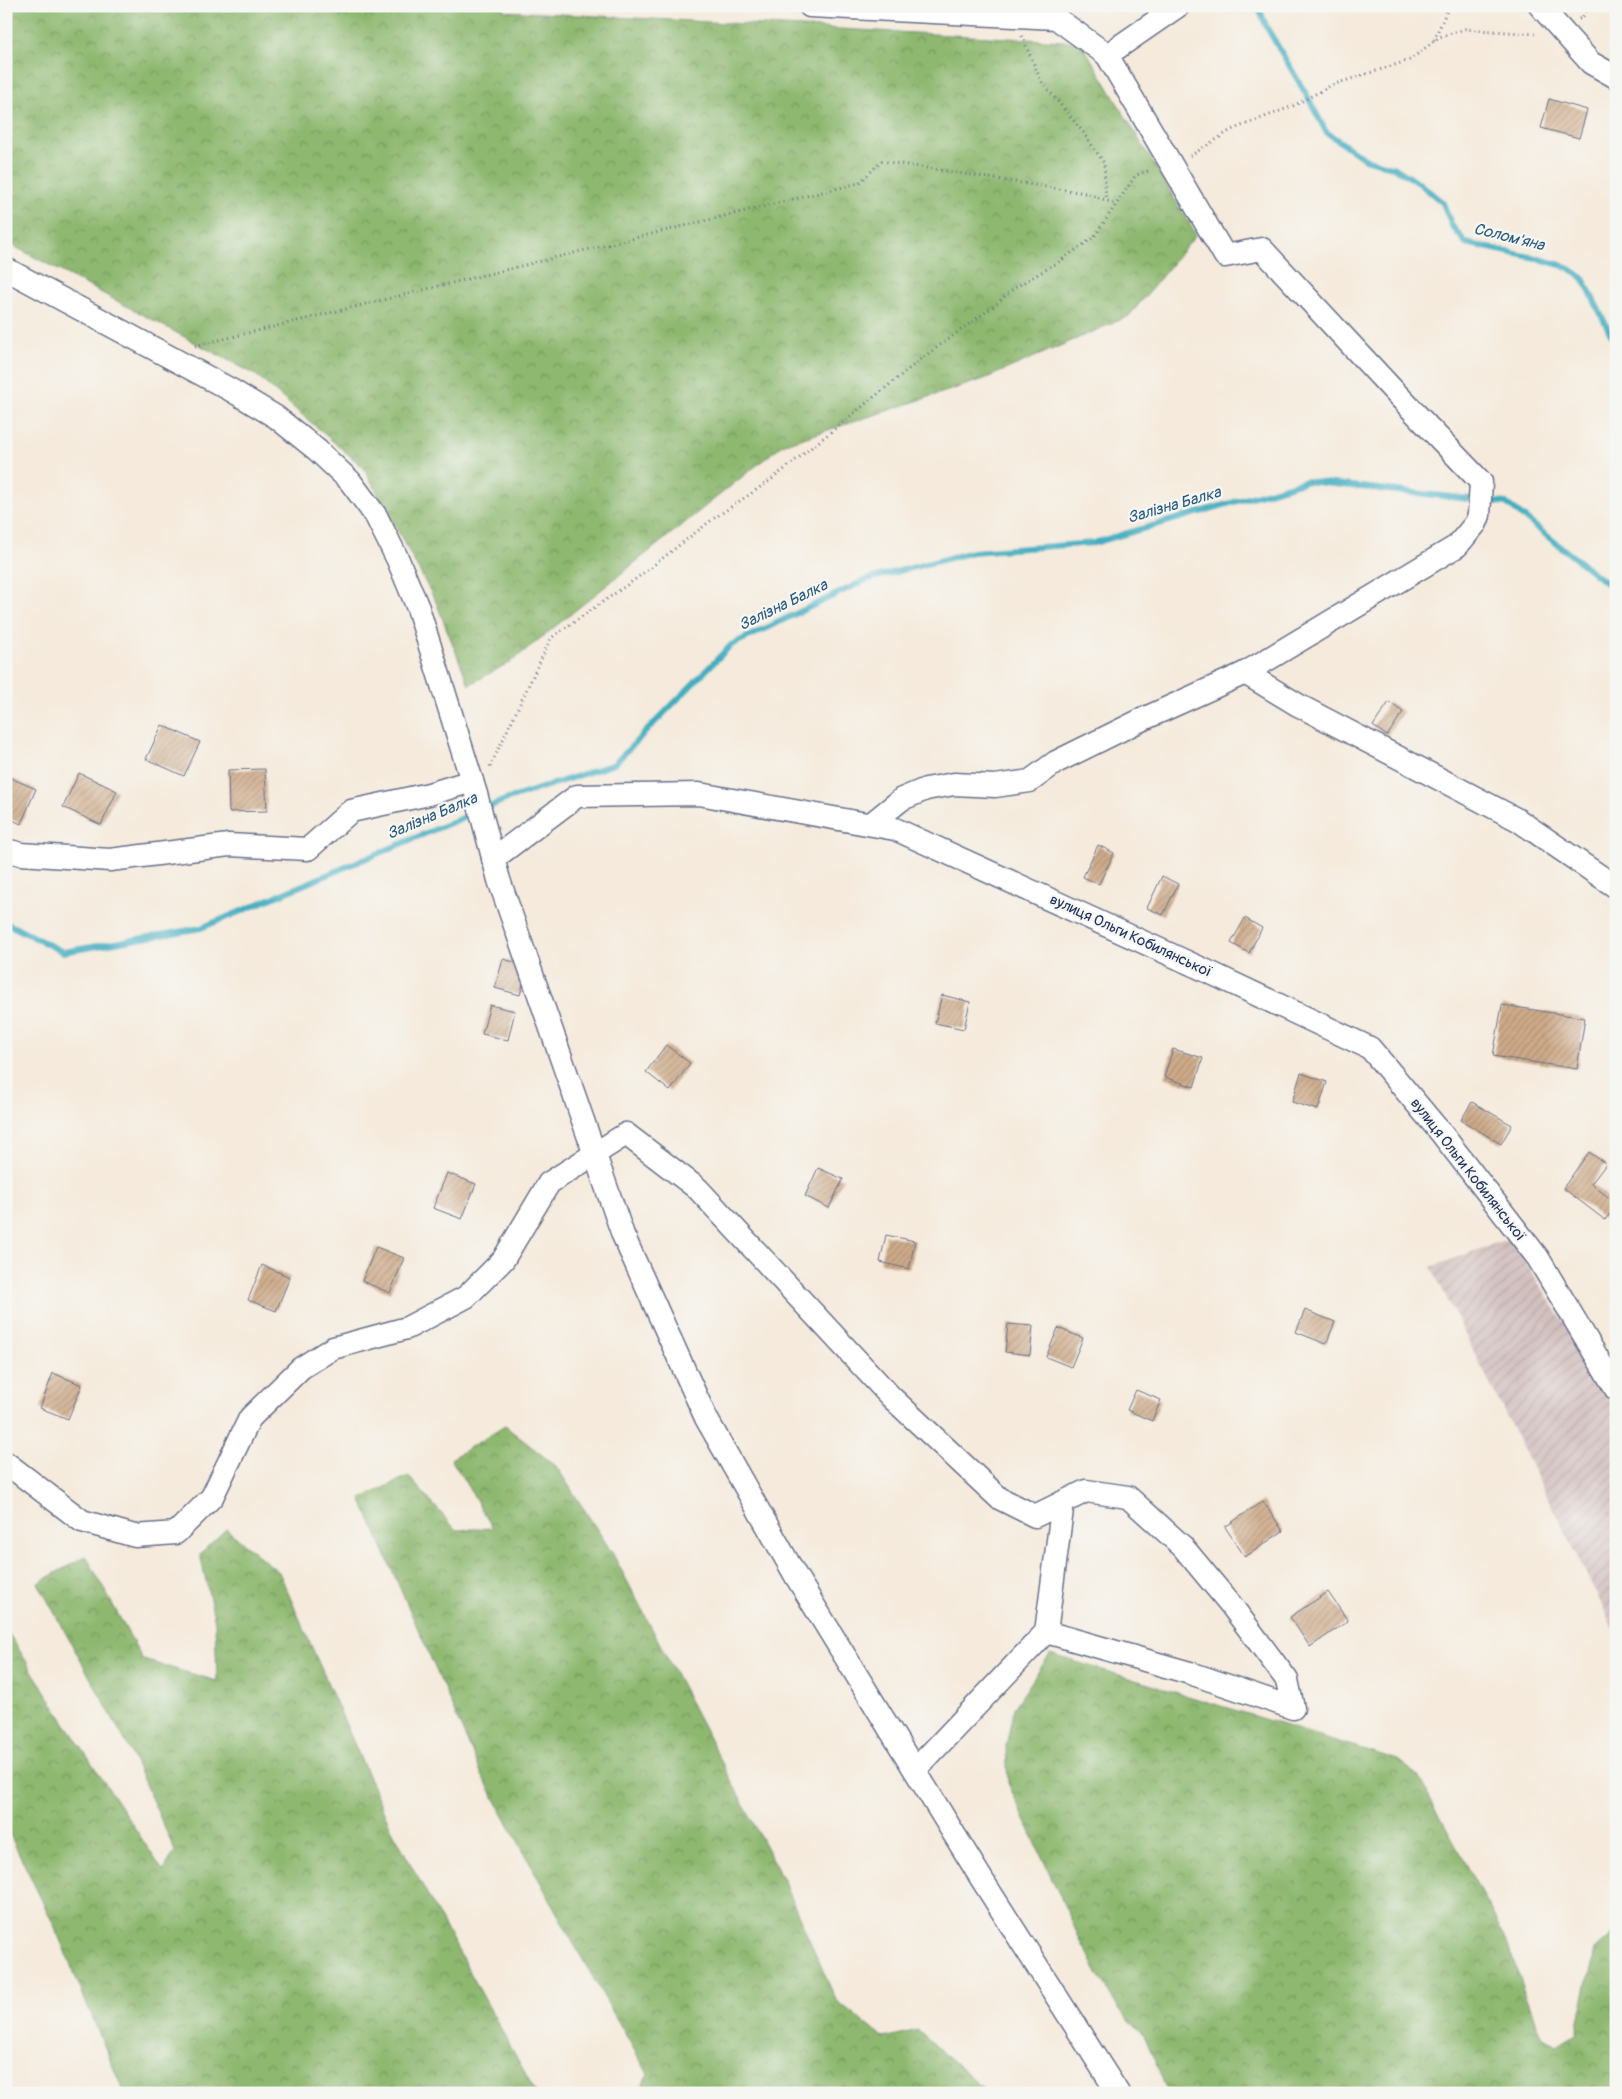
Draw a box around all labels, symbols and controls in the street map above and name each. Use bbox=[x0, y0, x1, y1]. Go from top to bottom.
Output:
water label: Солом'яна bbox=[1472, 219, 1548, 256]
water label: Залізна Балка bbox=[1125, 482, 1224, 528]
water label: Залізна Балка bbox=[735, 574, 832, 635]
water label: Залізна Балка bbox=[384, 787, 482, 844]
street label: вулиця Ольги Кобилянської bbox=[1047, 890, 1215, 982]
street label: вулиця Ольги Кобилянської bbox=[1406, 1094, 1530, 1246]

